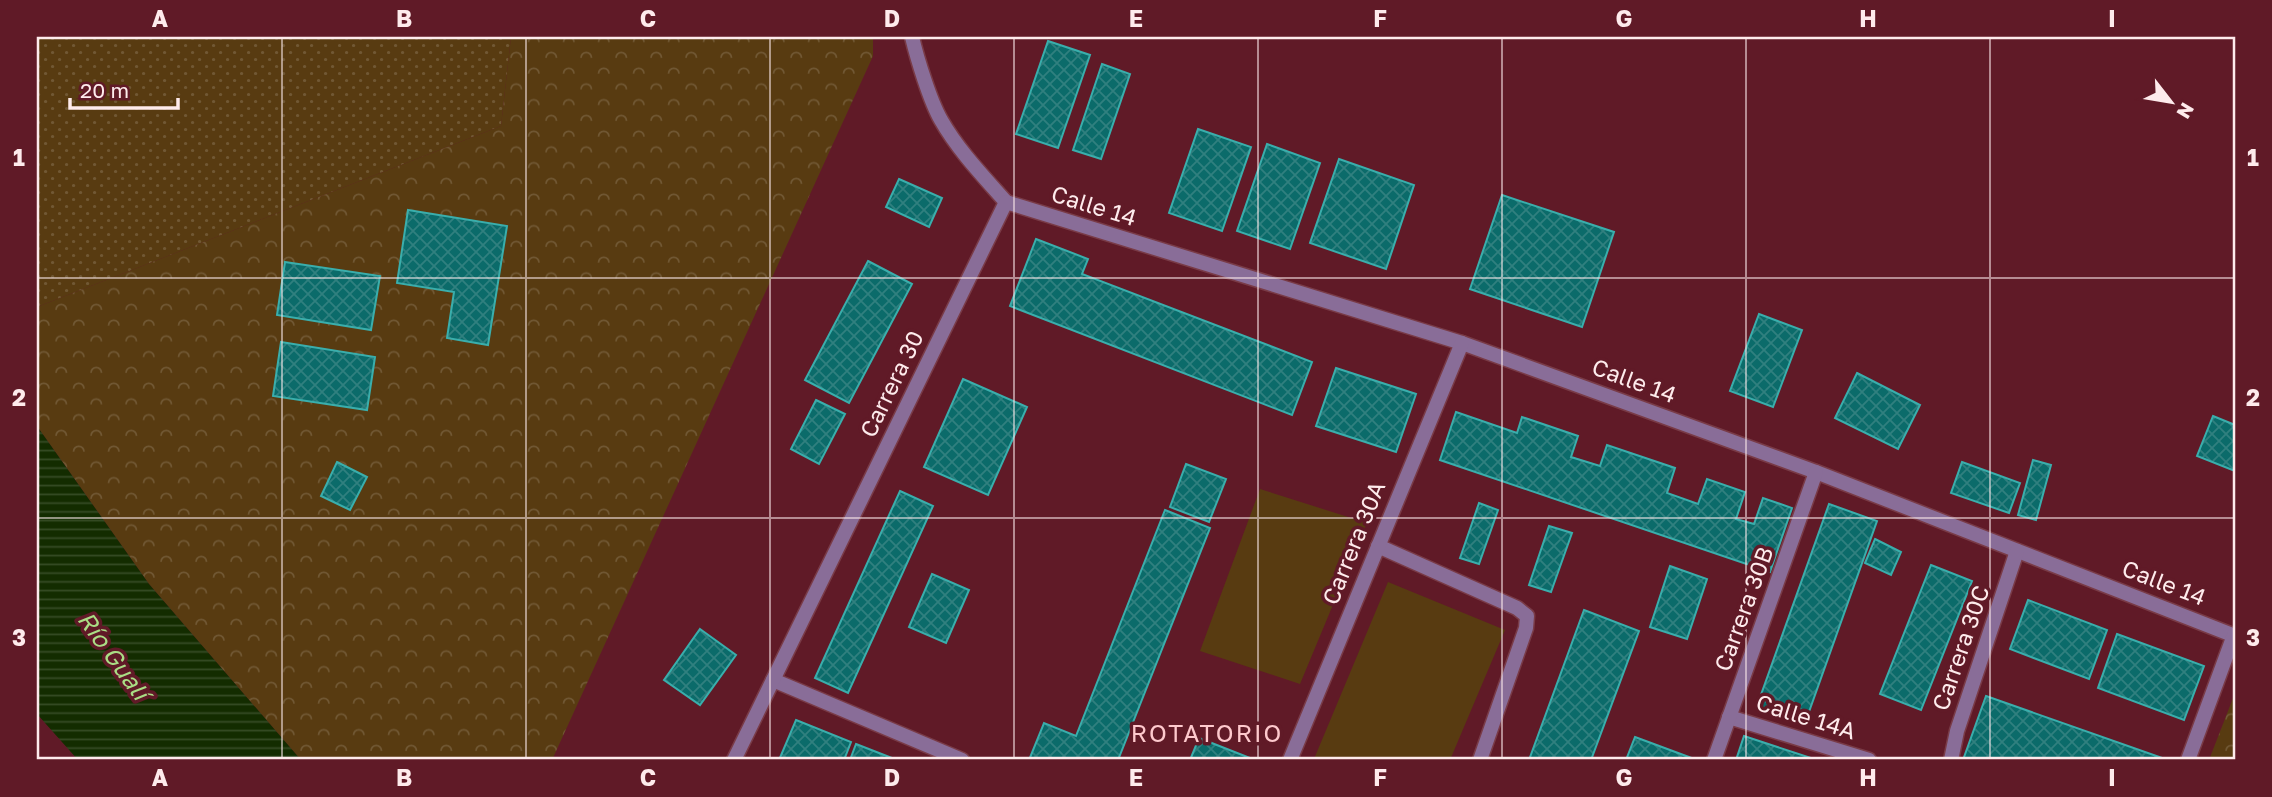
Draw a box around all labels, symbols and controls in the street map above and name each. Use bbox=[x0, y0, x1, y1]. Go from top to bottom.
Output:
text: A bbox=[152, 4, 169, 32]
text: B bbox=[396, 4, 412, 32]
text: C bbox=[640, 4, 656, 32]
text: D bbox=[884, 4, 900, 32]
text: E bbox=[1129, 4, 1143, 32]
text: F bbox=[1373, 4, 1387, 32]
text: G bbox=[1616, 4, 1632, 32]
text: H bbox=[1859, 4, 1877, 32]
text: I bbox=[2108, 4, 2116, 32]
scale bar bbox=[70, 66, 178, 110]
north arrow bbox=[2136, 66, 2206, 136]
text: 20 m bbox=[80, 77, 129, 103]
text: N bbox=[2172, 99, 2200, 123]
text: 1 bbox=[13, 143, 25, 171]
text: 1 bbox=[2247, 143, 2259, 171]
street label: Calle 14 bbox=[1048, 179, 1140, 231]
street label: Carrera 30 bbox=[853, 326, 929, 441]
street label: Calle 14 bbox=[1588, 352, 1680, 408]
text: 2 bbox=[12, 383, 26, 411]
text: 2 bbox=[2246, 383, 2260, 411]
street label: Carrera 30A bbox=[1316, 477, 1390, 608]
street label: Carrera 30B bbox=[1708, 543, 1778, 675]
street label: Calle 14 bbox=[2119, 553, 2210, 611]
street label: Carrera 30C bbox=[1926, 581, 1995, 714]
water label: Río Gualí bbox=[72, 605, 160, 710]
text: 3 bbox=[12, 623, 26, 651]
text: 3 bbox=[2246, 623, 2260, 651]
street label: Calle 14A bbox=[1753, 688, 1860, 744]
district label: ROTATORIO bbox=[1131, 718, 1283, 747]
text: A bbox=[152, 763, 169, 791]
text: B bbox=[396, 763, 412, 791]
text: C bbox=[640, 763, 656, 791]
text: D bbox=[884, 763, 900, 791]
text: E bbox=[1129, 763, 1143, 791]
text: F bbox=[1373, 763, 1387, 791]
text: G bbox=[1616, 763, 1632, 791]
text: H bbox=[1859, 763, 1877, 791]
text: I bbox=[2108, 763, 2116, 791]

